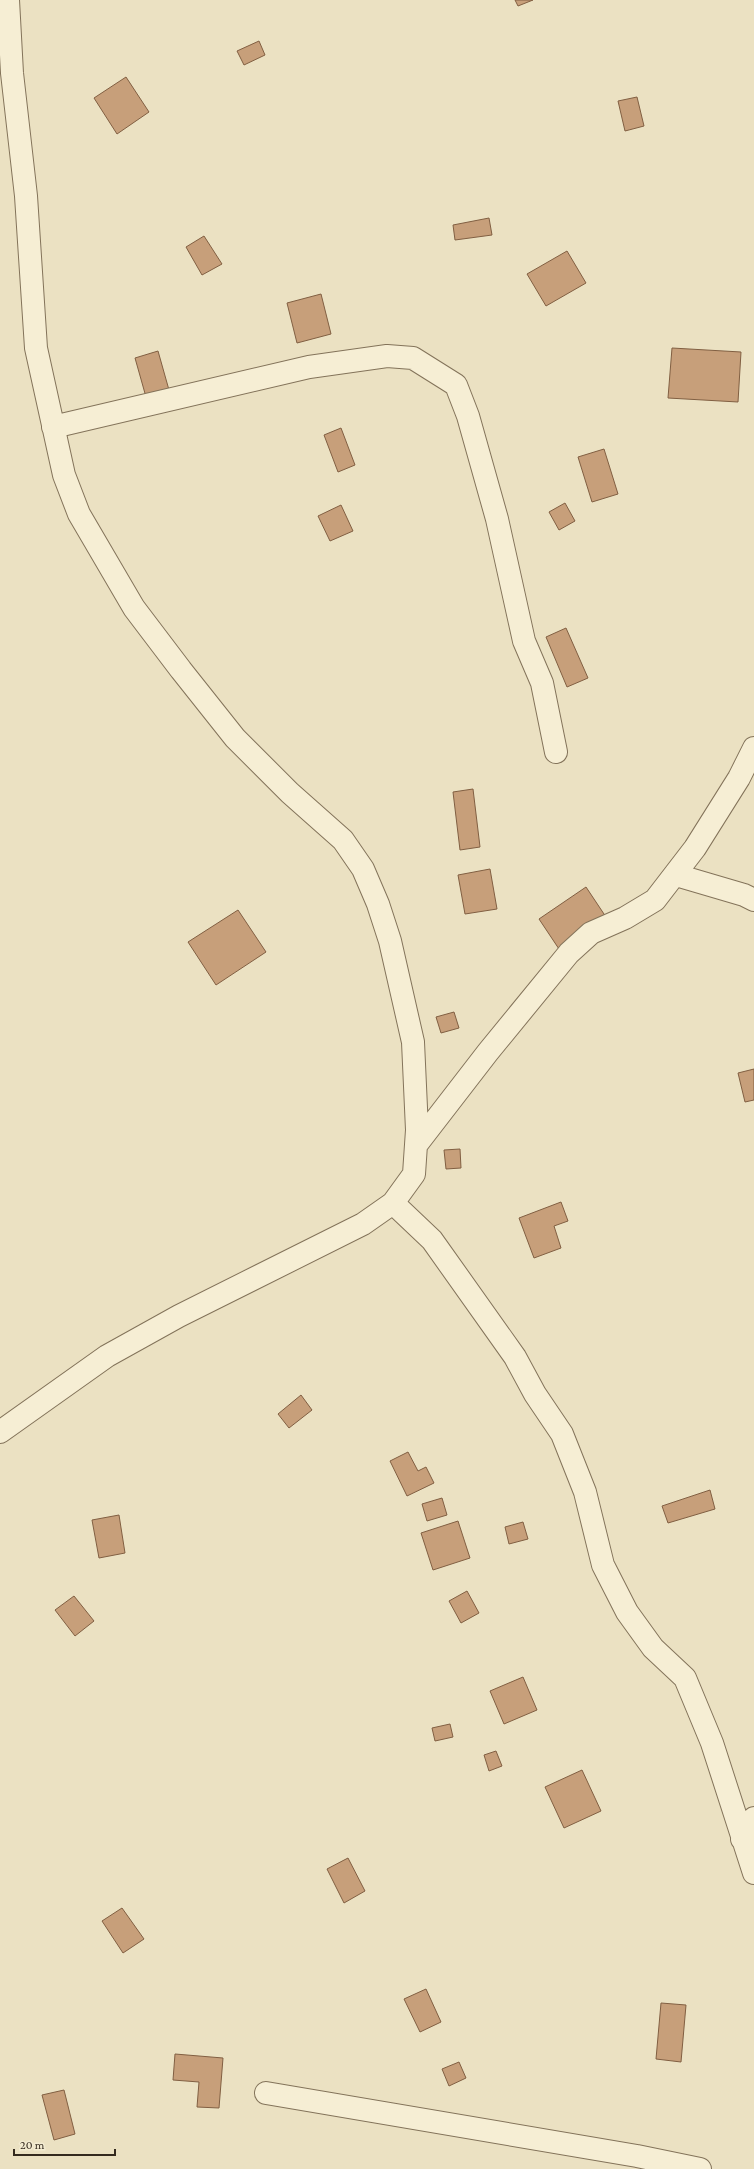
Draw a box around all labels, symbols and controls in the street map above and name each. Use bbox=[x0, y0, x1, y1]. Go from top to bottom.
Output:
scale bar bbox=[14, 2131, 115, 2157]
text: 20 m bbox=[20, 2138, 45, 2152]

